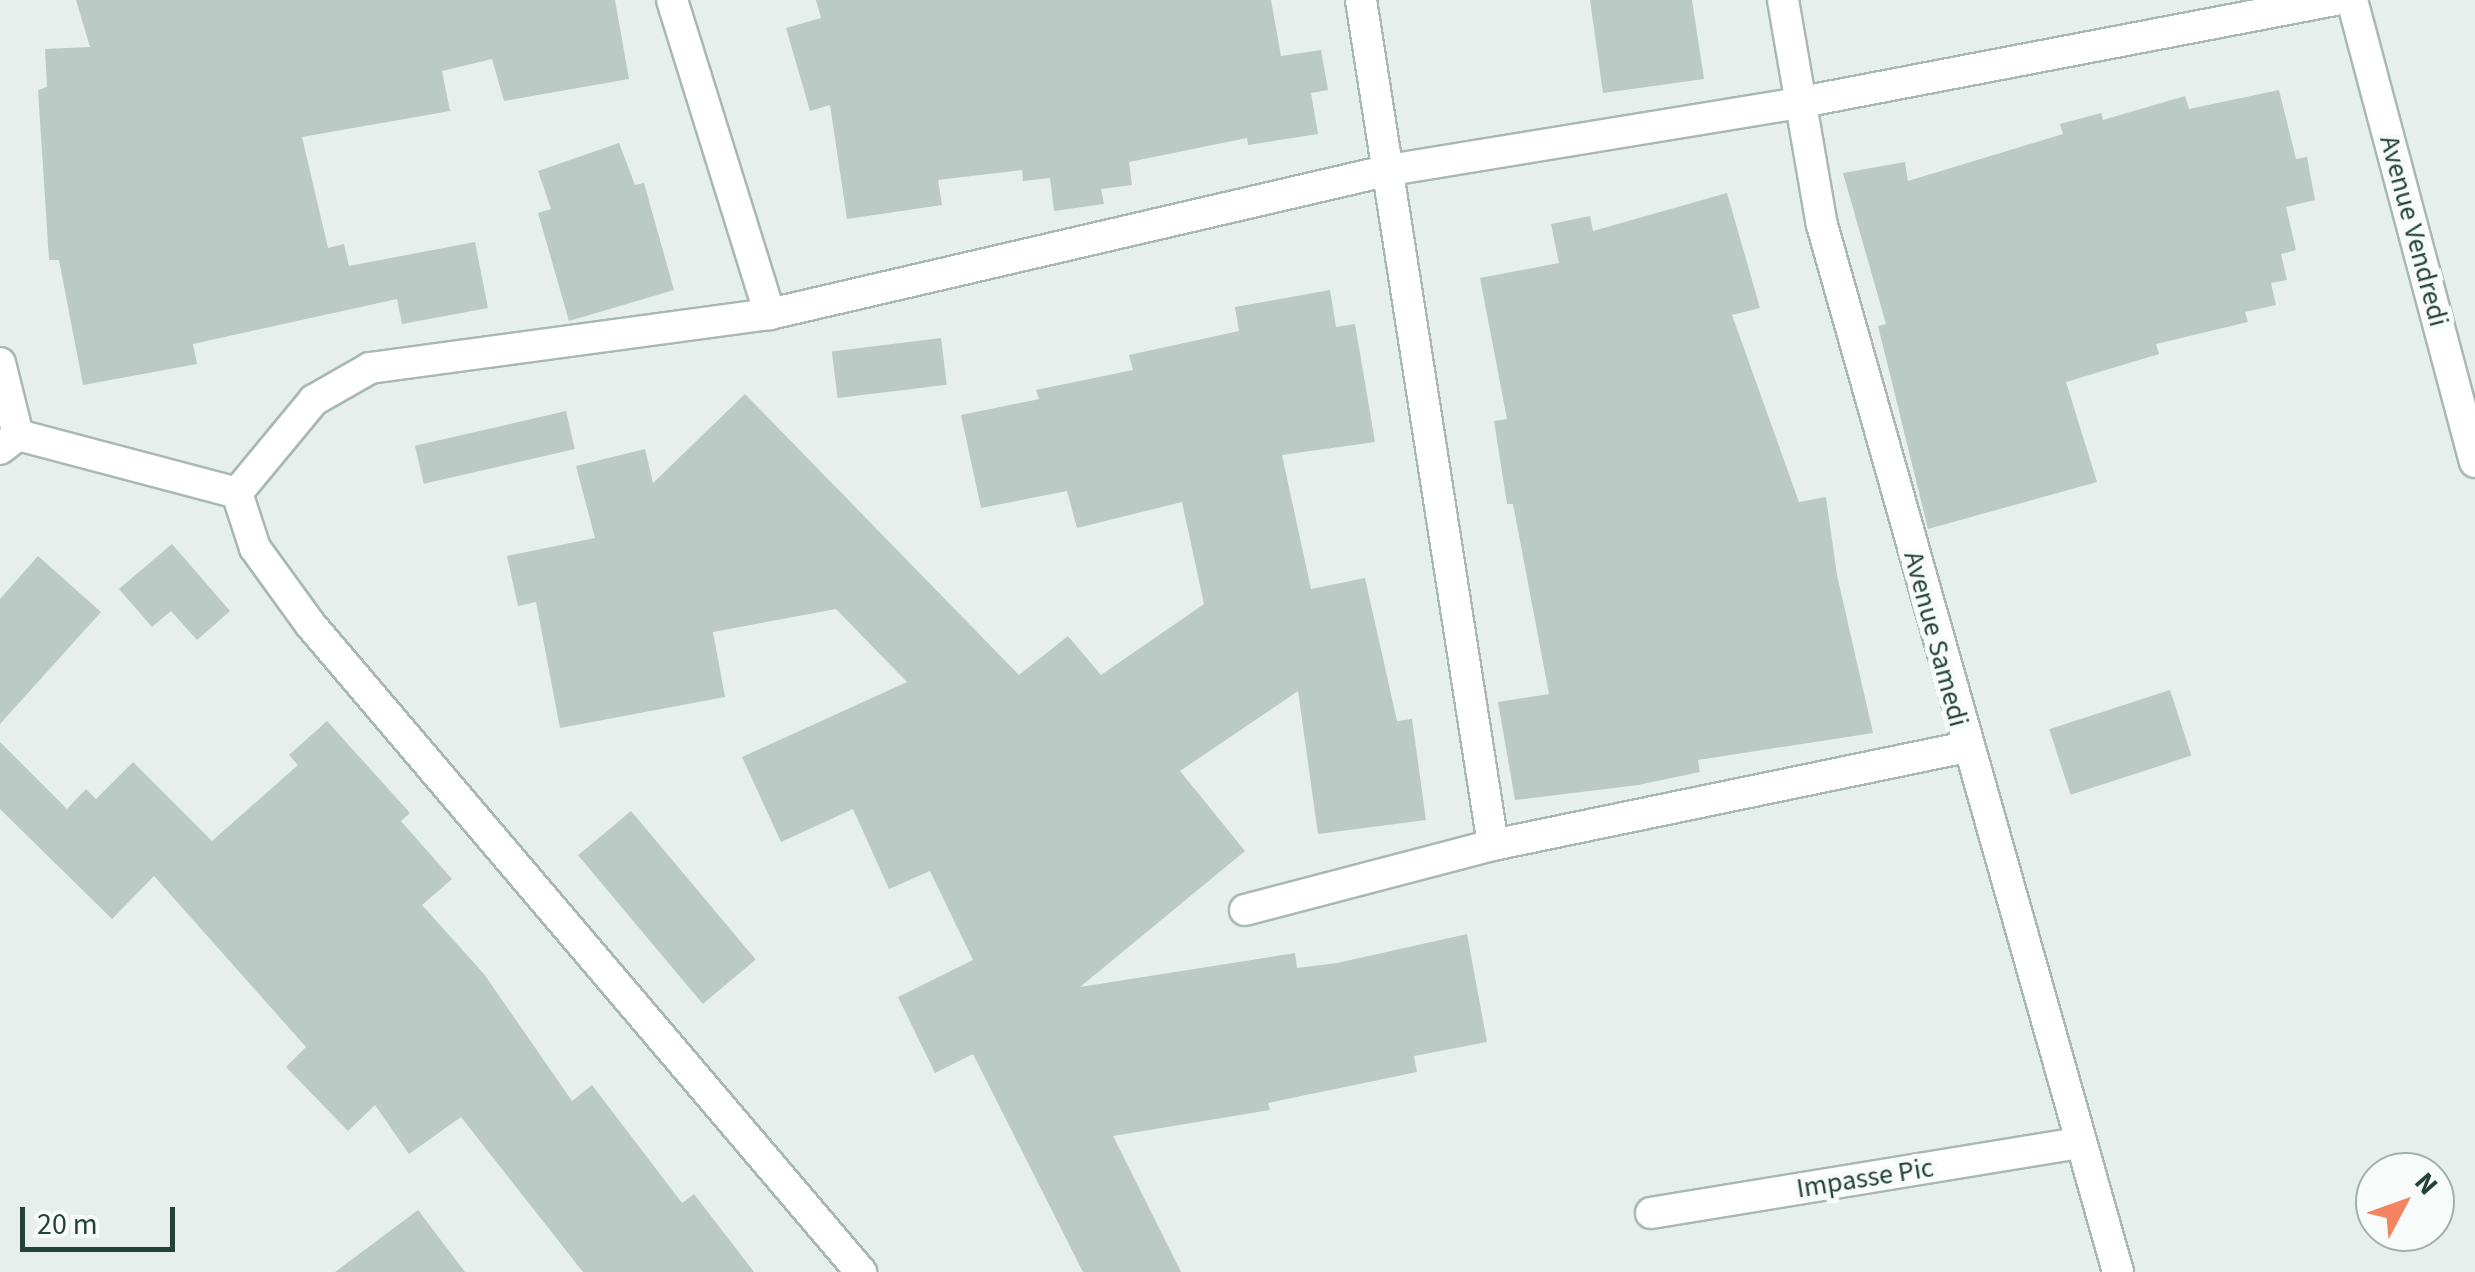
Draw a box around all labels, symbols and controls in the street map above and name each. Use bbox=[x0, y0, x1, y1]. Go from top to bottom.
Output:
street label: Avenue Vendredi bbox=[2372, 132, 2456, 330]
street label: Avenue Samedi bbox=[1896, 547, 1976, 731]
street label: Impasse Pic bbox=[1794, 1151, 1936, 1205]
north arrow bbox=[2355, 1152, 2455, 1252]
text: N bbox=[2405, 1163, 2447, 1204]
scale bar bbox=[25, 1187, 180, 1249]
text: 20 m bbox=[37, 1203, 98, 1246]

